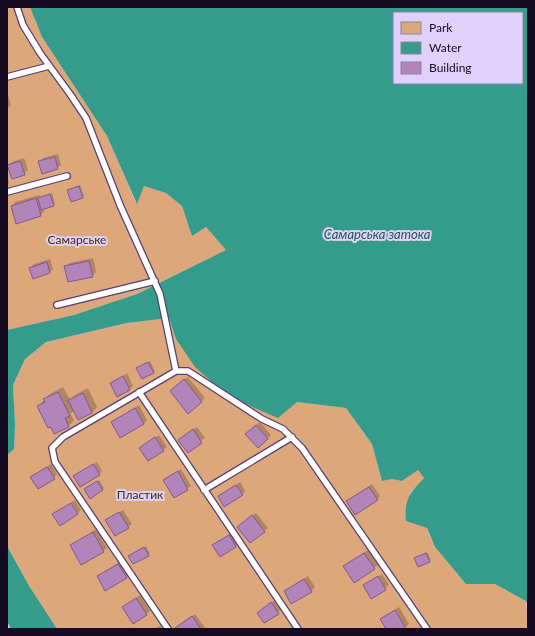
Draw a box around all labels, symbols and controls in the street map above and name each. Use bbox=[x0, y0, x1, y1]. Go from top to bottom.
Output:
legend bbox=[393, 12, 523, 84]
text: Park bbox=[429, 20, 453, 35]
text: Water bbox=[429, 40, 462, 55]
text: Building bbox=[429, 60, 472, 75]
water label: Самарська затока bbox=[324, 226, 431, 242]
park label: Самарське bbox=[48, 232, 106, 247]
park label: Пластик bbox=[117, 487, 164, 502]

